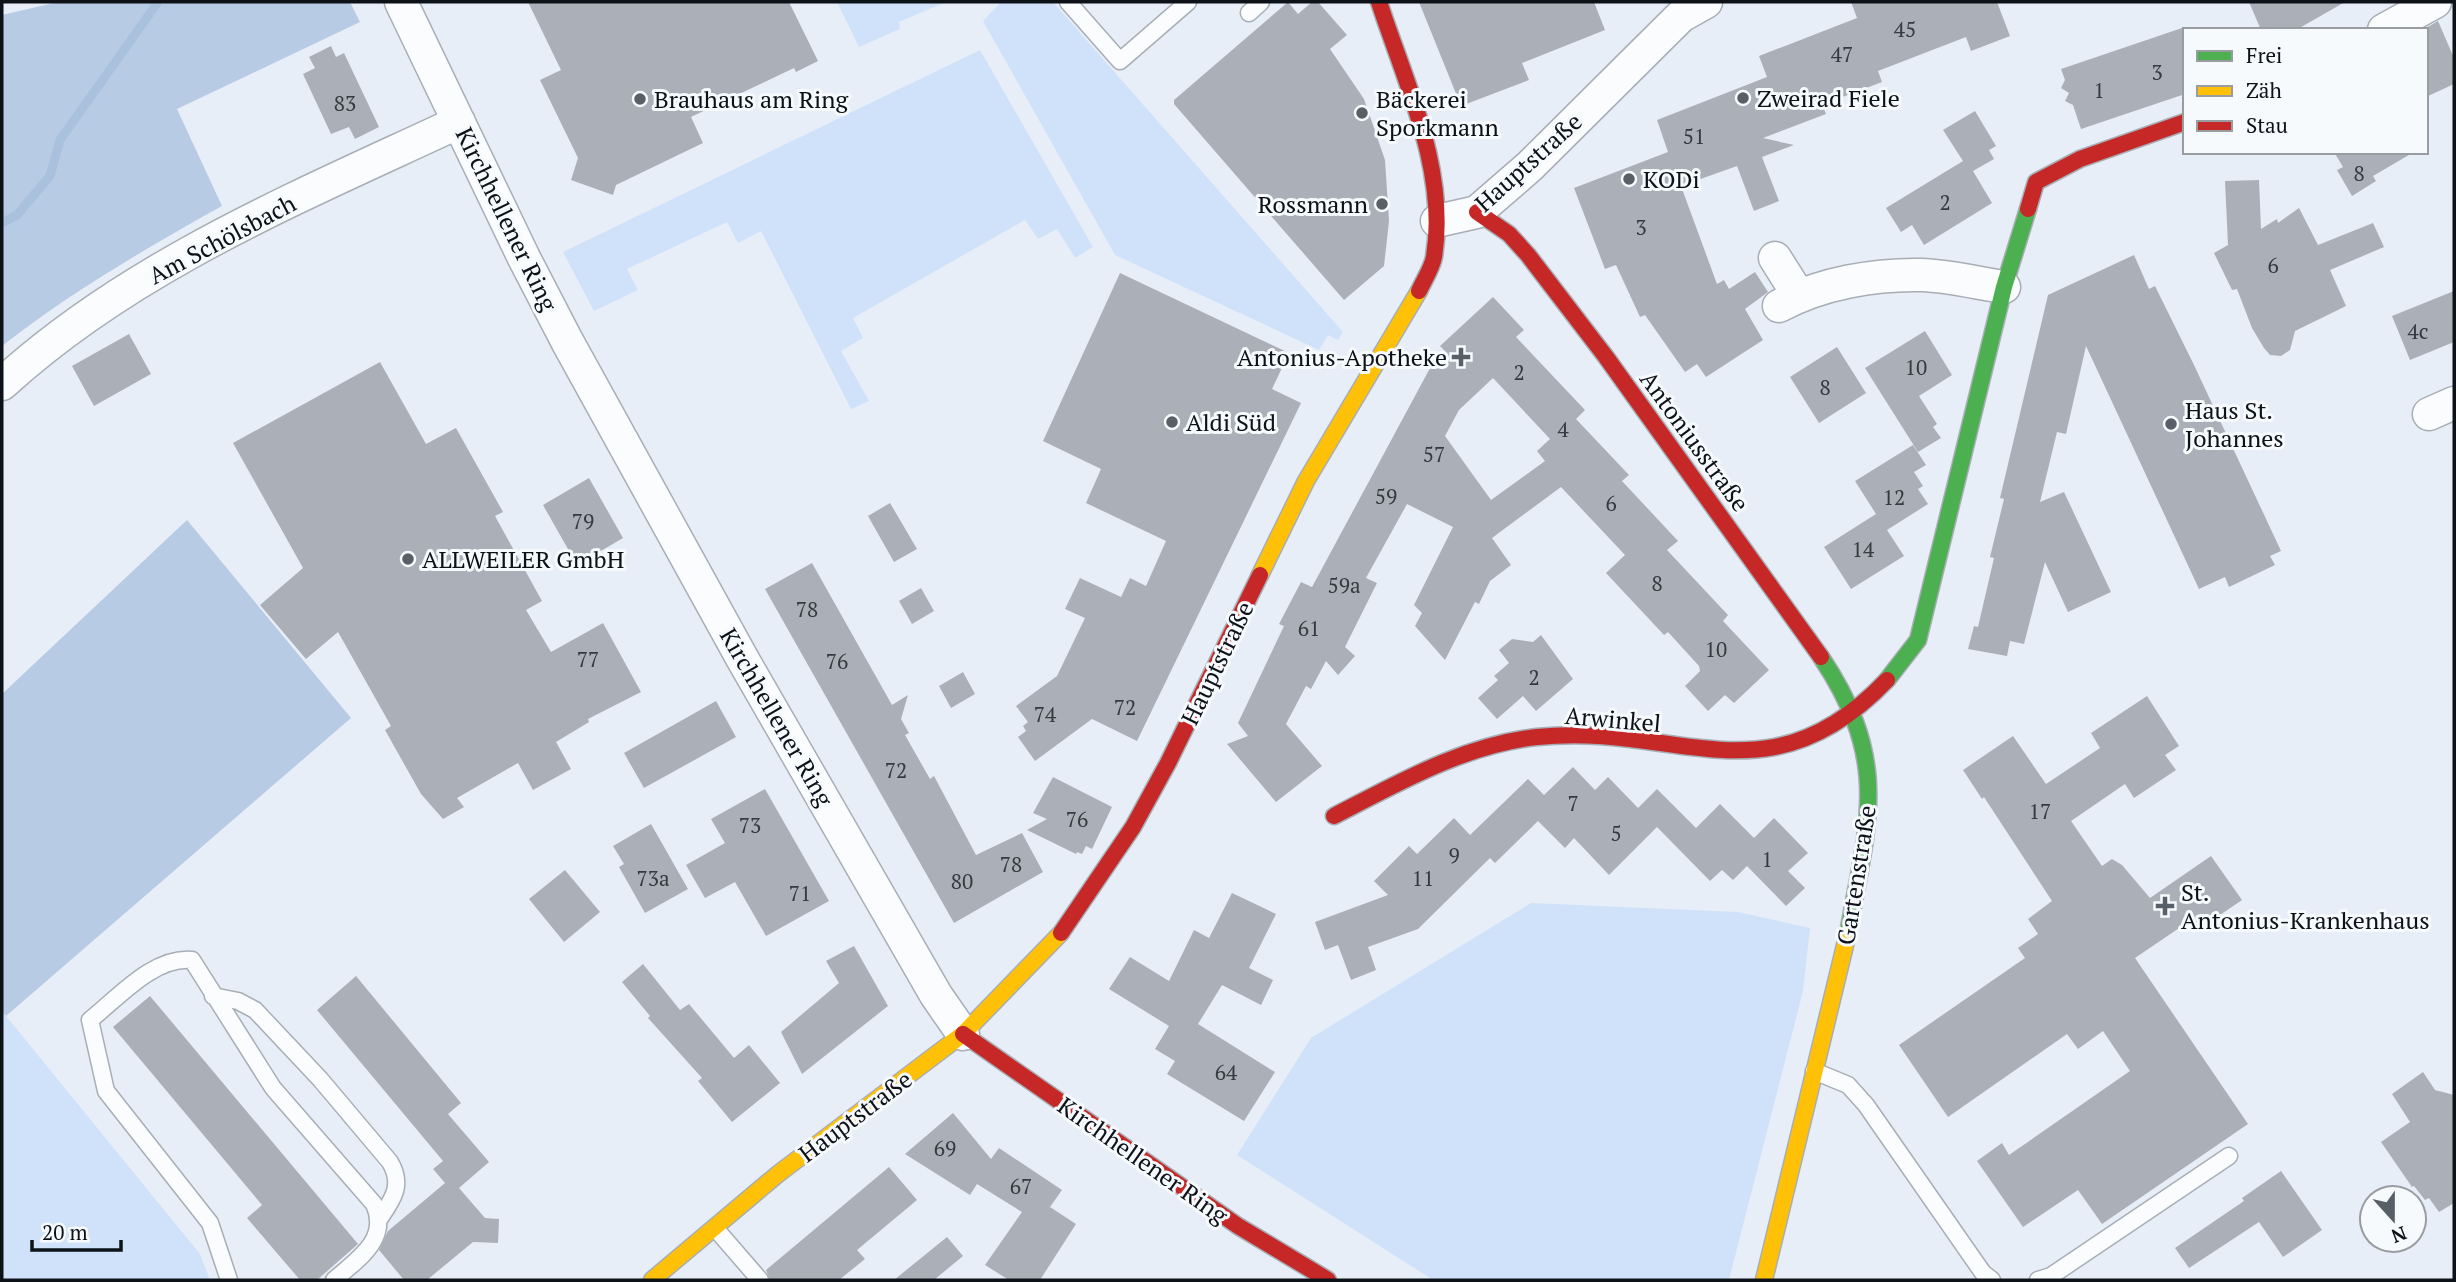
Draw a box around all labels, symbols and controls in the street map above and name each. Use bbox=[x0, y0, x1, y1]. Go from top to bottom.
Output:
house number: 45 bbox=[1894, 15, 1916, 43]
legend bbox=[2183, 28, 2428, 154]
house number: 47 bbox=[1831, 40, 1853, 68]
text: Frei bbox=[2246, 41, 2282, 69]
house number: 3 bbox=[2151, 58, 2163, 86]
house number: 1 bbox=[2093, 76, 2105, 104]
text: Zäh bbox=[2246, 76, 2282, 104]
place label: Zweirad Fiele bbox=[1757, 82, 1900, 114]
place label: Brauhaus am Ring bbox=[654, 83, 849, 115]
place label: Bäckerei Sporkmann bbox=[1376, 83, 1499, 143]
house number: 83 bbox=[334, 89, 356, 117]
marker: Zweirad Fiele bbox=[1735, 90, 1751, 106]
marker: Brauhaus am Ring bbox=[632, 91, 648, 107]
marker: Bäckerei Sporkmann bbox=[1354, 105, 1370, 121]
street label: Hauptstraße bbox=[1468, 105, 1588, 219]
text: Stau bbox=[2246, 111, 2288, 139]
street label: Kirchhellener Ring bbox=[449, 122, 566, 317]
house number: 51 bbox=[1683, 122, 1705, 150]
house number: 8 bbox=[2353, 159, 2365, 187]
place label: KODi bbox=[1643, 163, 1700, 195]
marker: KODi bbox=[1621, 171, 1637, 187]
street label: Am Schölsbach bbox=[143, 187, 301, 291]
place label: Rossmann bbox=[1258, 188, 1368, 220]
house number: 2 bbox=[1939, 188, 1951, 216]
marker: Rossmann bbox=[1374, 196, 1390, 212]
house number: 3 bbox=[1635, 213, 1647, 241]
house number: 6 bbox=[2267, 251, 2279, 279]
house number: 4c bbox=[2408, 317, 2428, 345]
place label: Antonius-Apotheke bbox=[1237, 341, 1447, 373]
marker: Antonius-Apotheke bbox=[1453, 349, 1469, 365]
house number: 10 bbox=[1905, 353, 1927, 381]
house number: 2 bbox=[1513, 358, 1525, 386]
street label: Antoniusstraße bbox=[1633, 364, 1757, 518]
house number: 8 bbox=[1819, 373, 1831, 401]
place label: Haus St. Johannes bbox=[2185, 394, 2284, 454]
place label: Aldi Süd bbox=[1186, 406, 1276, 438]
marker: Aldi Süd bbox=[1164, 414, 1180, 430]
house number: 4 bbox=[1557, 415, 1569, 443]
marker: Haus St. Johannes bbox=[2163, 416, 2179, 432]
house number: 57 bbox=[1423, 440, 1445, 468]
house number: 59 bbox=[1375, 482, 1397, 510]
house number: 12 bbox=[1883, 483, 1905, 511]
house number: 6 bbox=[1605, 489, 1617, 517]
house number: 79 bbox=[572, 507, 594, 535]
house number: 14 bbox=[1852, 535, 1875, 563]
place label: ALLWEILER GmbH bbox=[422, 543, 624, 575]
marker: ALLWEILER GmbH bbox=[400, 551, 416, 567]
house number: 8 bbox=[1651, 569, 1663, 597]
house number: 59a bbox=[1328, 571, 1361, 599]
house number: 78 bbox=[796, 595, 818, 623]
street label: Hauptstraße bbox=[1173, 596, 1261, 730]
house number: 61 bbox=[1298, 614, 1320, 642]
street label: Kirchhellener Ring bbox=[713, 622, 841, 812]
house number: 10 bbox=[1705, 635, 1727, 663]
house number: 77 bbox=[577, 645, 599, 673]
house number: 76 bbox=[826, 647, 848, 675]
house number: 2 bbox=[1528, 663, 1540, 691]
house number: 72 bbox=[1114, 693, 1136, 721]
street label: Arwinkel bbox=[1564, 699, 1662, 739]
house number: 74 bbox=[1034, 700, 1057, 728]
house number: 72 bbox=[885, 756, 907, 784]
house number: 7 bbox=[1567, 789, 1579, 817]
house number: 17 bbox=[2029, 797, 2051, 825]
street label: Gartenstraße bbox=[1829, 803, 1883, 947]
house number: 76 bbox=[1066, 805, 1088, 833]
house number: 73 bbox=[739, 811, 761, 839]
house number: 5 bbox=[1610, 819, 1622, 847]
house number: 9 bbox=[1448, 841, 1460, 869]
house number: 1 bbox=[1761, 845, 1773, 873]
house number: 78 bbox=[1000, 850, 1022, 878]
house number: 73a bbox=[637, 864, 670, 892]
house number: 11 bbox=[1412, 864, 1434, 892]
house number: 80 bbox=[951, 867, 973, 895]
place label: St. Antonius-Krankenhaus bbox=[2181, 876, 2430, 936]
house number: 71 bbox=[789, 879, 811, 907]
marker: St. Antonius-Krankenhaus bbox=[2155, 896, 2175, 916]
house number: 64 bbox=[1215, 1058, 1238, 1086]
street label: Hauptstraße bbox=[792, 1063, 918, 1169]
street label: Kirchhellener Ring bbox=[1052, 1089, 1235, 1231]
house number: 69 bbox=[934, 1134, 956, 1162]
house number: 67 bbox=[1010, 1172, 1032, 1200]
north arrow bbox=[2358, 1184, 2428, 1254]
scale bar bbox=[32, 1208, 121, 1252]
text: 20 m bbox=[42, 1218, 88, 1246]
text: N bbox=[2388, 1221, 2410, 1250]

